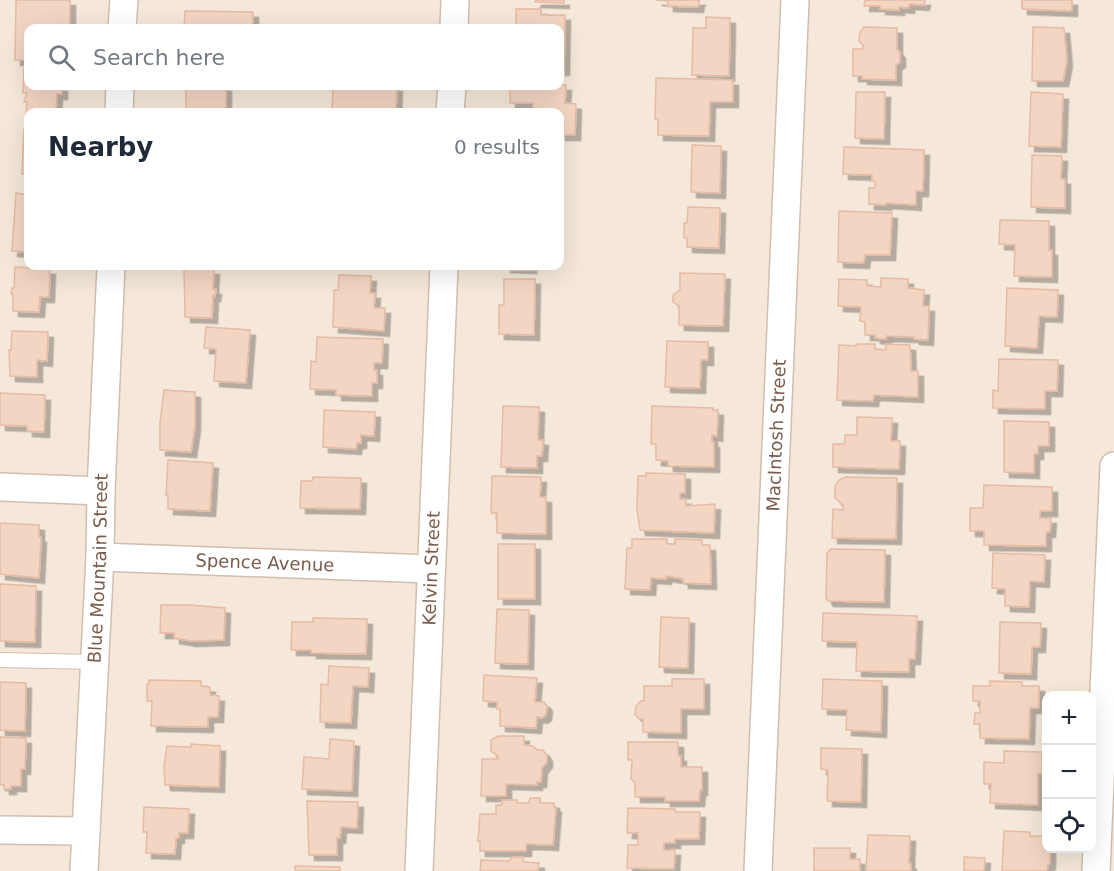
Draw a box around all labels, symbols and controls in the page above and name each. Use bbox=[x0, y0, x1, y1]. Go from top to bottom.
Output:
search box bbox=[24, 24, 564, 90]
icon: search bbox=[45, 41, 78, 74]
text: Search here bbox=[93, 45, 225, 70]
text: Nearby bbox=[48, 132, 153, 162]
text: 0 results bbox=[454, 135, 540, 159]
street label: MacIntosh Street bbox=[762, 359, 790, 512]
street label: Blue Mountain Street bbox=[84, 473, 112, 664]
street label: Kelvin Street bbox=[418, 511, 444, 626]
street label: Spence Avenue bbox=[195, 549, 335, 575]
map controls bbox=[1042, 691, 1096, 853]
button: + bbox=[1042, 691, 1096, 745]
button: − bbox=[1042, 745, 1096, 799]
button: locate bbox=[1042, 799, 1096, 853]

